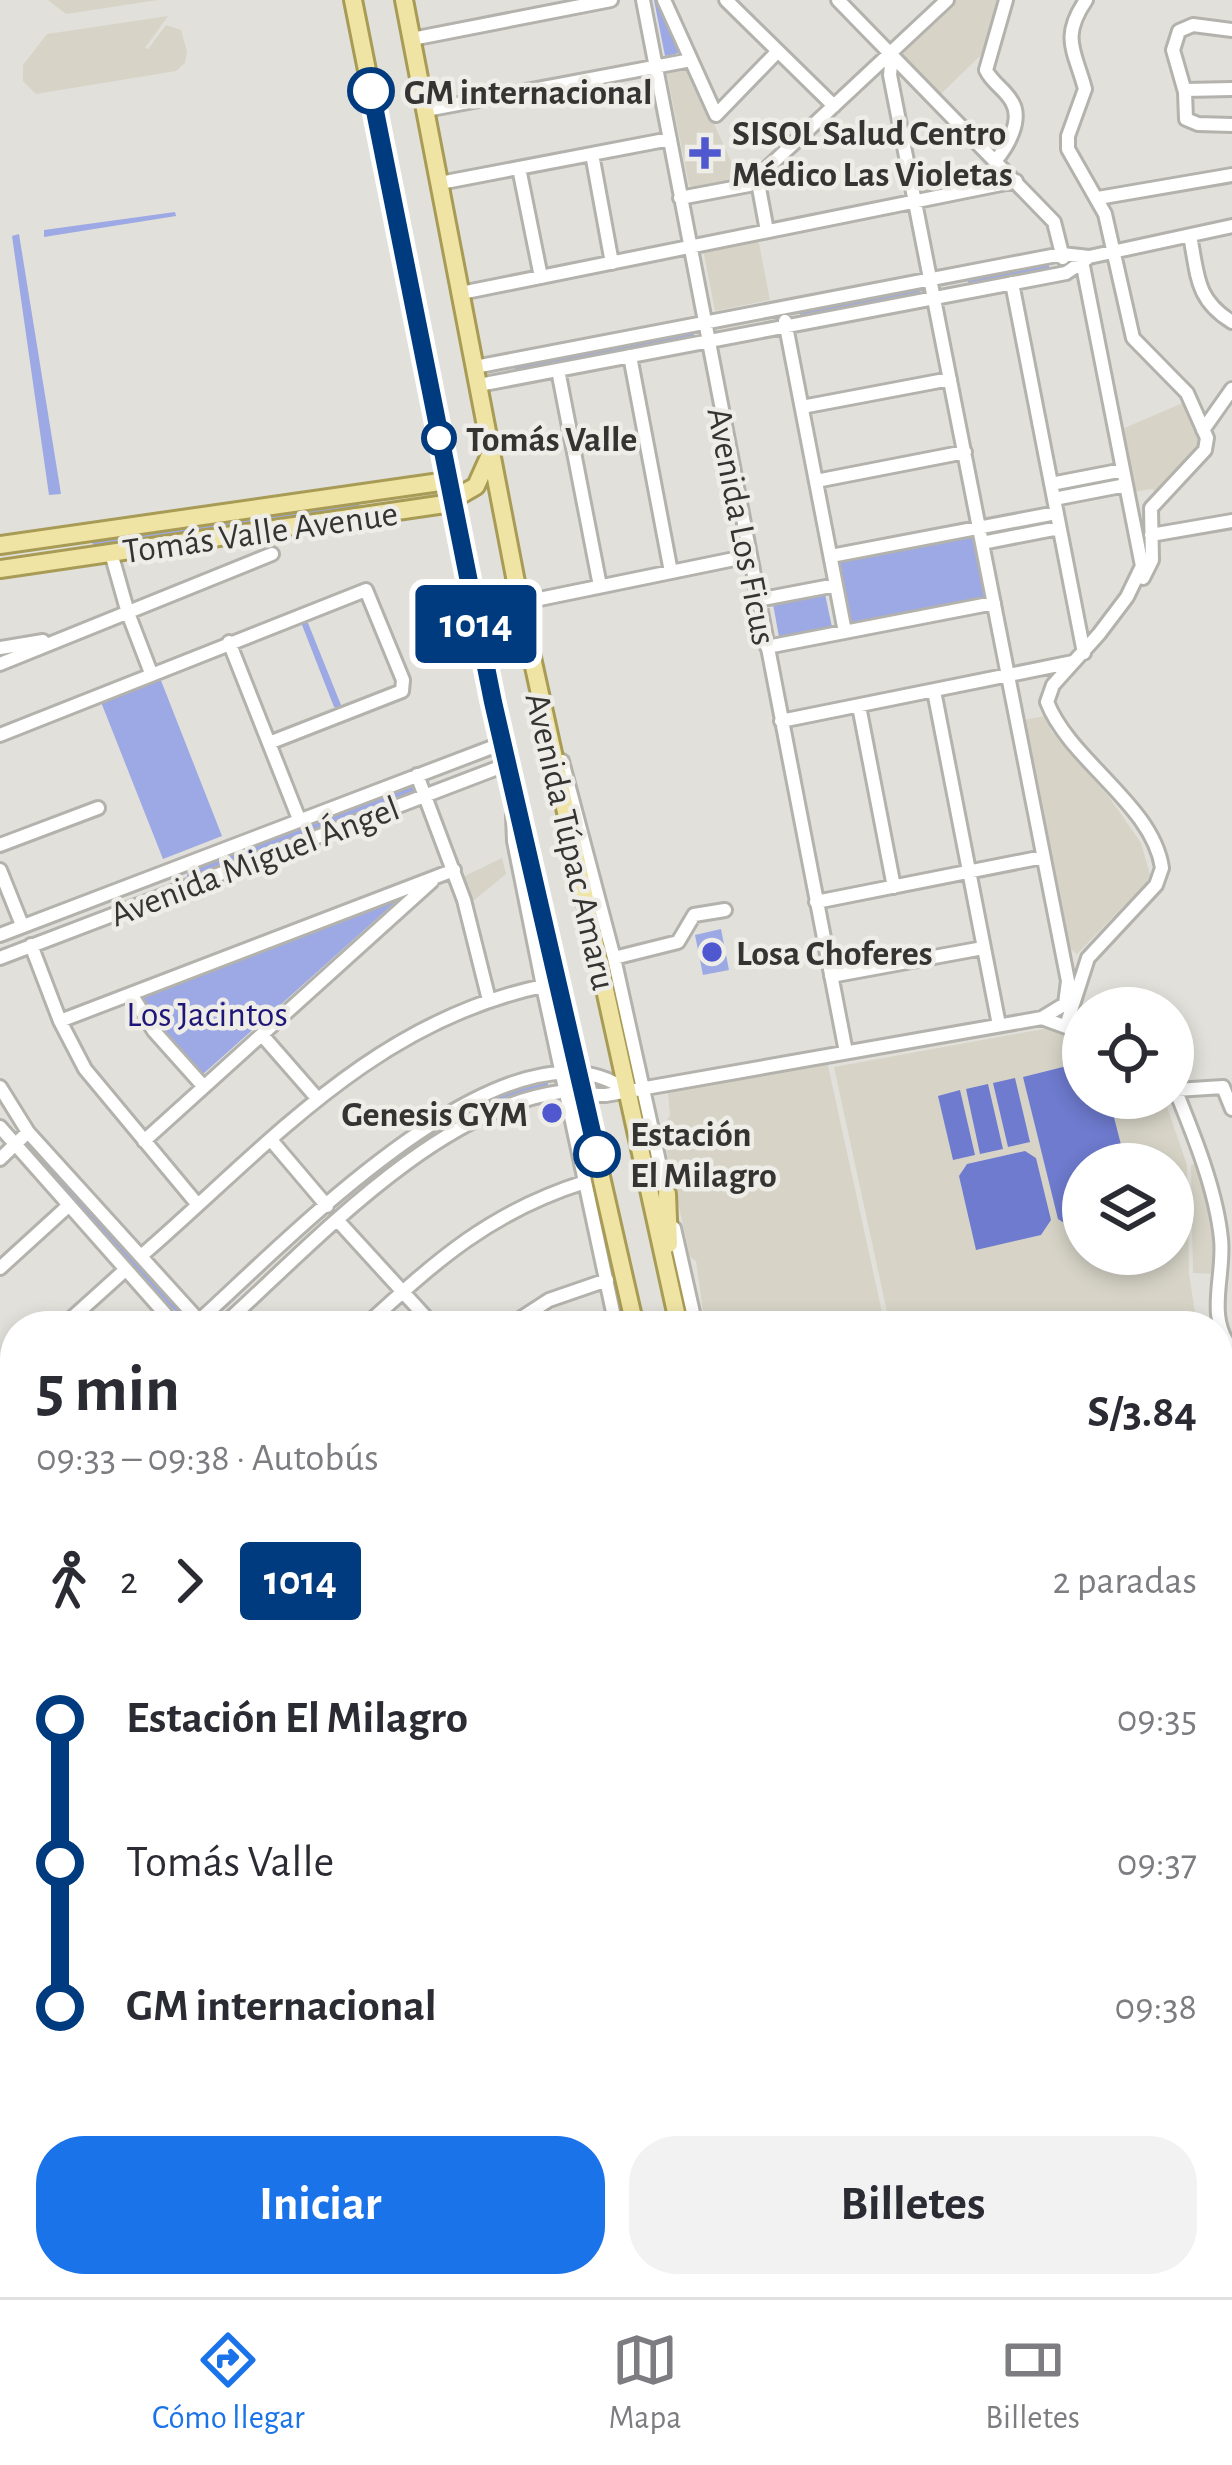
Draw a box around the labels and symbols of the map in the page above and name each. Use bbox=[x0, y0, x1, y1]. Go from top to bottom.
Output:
marker: GM internacional bbox=[349, 69, 393, 113]
place label: GM internacional bbox=[404, 75, 653, 111]
place label: SISOL Salud Centro Médico Las Violetas bbox=[732, 116, 1013, 193]
marker: SISOL Salud Centro Médico Las Violetas bbox=[689, 137, 721, 169]
street label: Avenida Los Ficus bbox=[700, 405, 782, 648]
marker: Tomás Valle bbox=[423, 422, 455, 454]
place label: Tomás Valle bbox=[466, 422, 637, 458]
street label: Tomás Valle Avenue bbox=[120, 496, 400, 570]
line badge: 1014 bbox=[392, 585, 560, 663]
street label: Avenida Túpac Amaru bbox=[518, 690, 622, 993]
street label: Avenida Miguel Ángel bbox=[104, 787, 404, 934]
place label: Losa Choferes bbox=[736, 936, 933, 972]
marker: Losa Choferes bbox=[699, 939, 725, 965]
park label: Los Jacintos bbox=[126, 997, 288, 1033]
place label: Genesis GYM bbox=[342, 1097, 528, 1133]
marker: Genesis GYM bbox=[539, 1100, 565, 1126]
place label: Estación El Milagro bbox=[630, 1117, 777, 1194]
marker: Estación El Milagro bbox=[575, 1132, 619, 1176]

